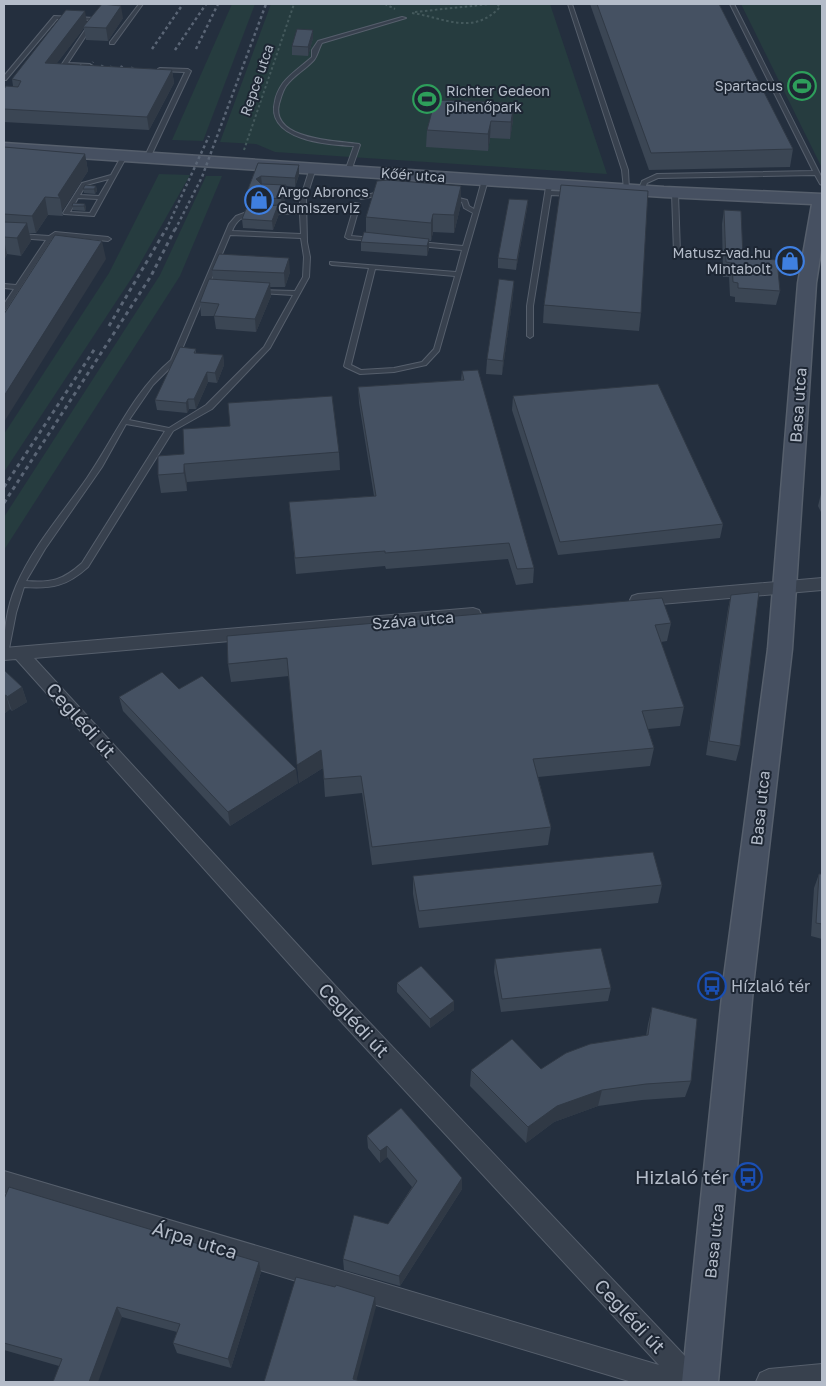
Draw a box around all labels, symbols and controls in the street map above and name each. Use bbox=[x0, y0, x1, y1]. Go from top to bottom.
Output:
street label: Repce utca bbox=[236, 42, 277, 118]
sports icon: Spartacus bbox=[787, 71, 817, 101]
place label: Spartacus bbox=[715, 77, 783, 94]
place label: Richter Gedeon pihenőpark bbox=[446, 82, 550, 115]
sports icon: Richter Gedeon pihenőpark bbox=[412, 84, 442, 114]
street label: Kőér utca bbox=[380, 164, 446, 185]
place label: Argo Abroncs Gumiszerviz bbox=[278, 183, 369, 216]
shop icon: Argo Abroncs Gumiszerviz bbox=[244, 185, 274, 215]
place label: Matusz-vad.hu Mintabolt bbox=[673, 244, 771, 277]
shop icon: Matusz-vad.hu Mintabolt bbox=[775, 246, 805, 276]
street label: Basa utca bbox=[785, 367, 811, 443]
street label: Száva utca bbox=[371, 606, 455, 634]
street label: Ceglédi út bbox=[42, 677, 121, 762]
street label: Basa utca bbox=[746, 770, 774, 846]
bus stop icon: Hízlaló tér bbox=[697, 971, 727, 1001]
place label: Hízlaló tér bbox=[731, 976, 810, 996]
street label: Ceglédi út bbox=[314, 978, 395, 1062]
bus stop icon: Hizlaló tér bbox=[733, 1162, 763, 1192]
place label: Hizlaló tér bbox=[635, 1165, 730, 1188]
street label: Basa utca bbox=[700, 1203, 728, 1279]
street label: Árpa utca bbox=[150, 1216, 240, 1263]
street label: Ceglédi út bbox=[590, 1274, 671, 1358]

